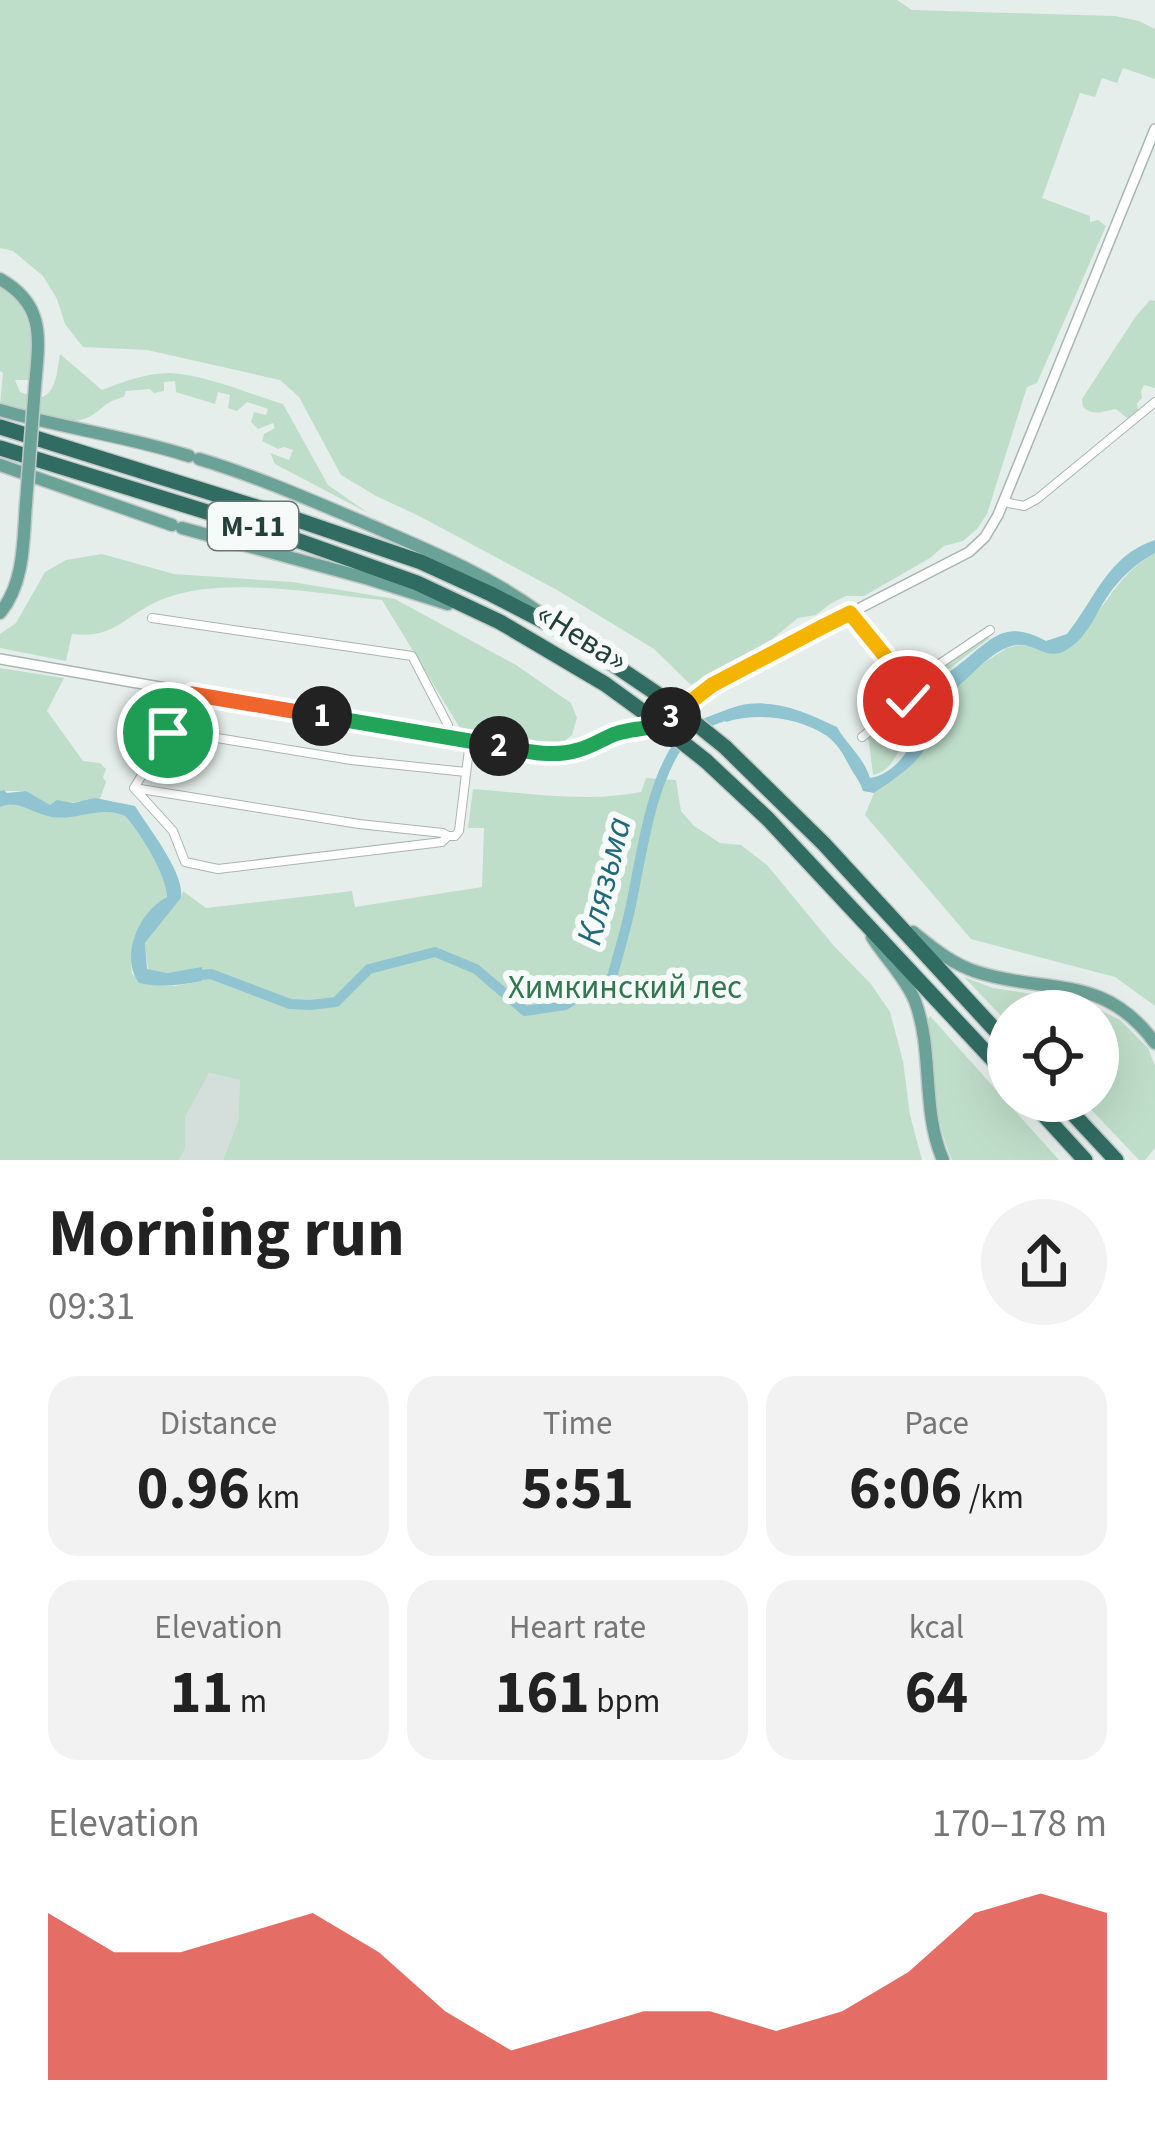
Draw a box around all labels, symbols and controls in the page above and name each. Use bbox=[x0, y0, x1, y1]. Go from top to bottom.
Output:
road number: М-11 bbox=[208, 502, 298, 550]
street label: «Нева» bbox=[527, 591, 637, 683]
pin bbox=[857, 650, 959, 752]
icon: check bbox=[875, 668, 941, 734]
pin bbox=[117, 682, 219, 784]
pin: 1 bbox=[292, 686, 352, 746]
pin: 3 bbox=[641, 687, 701, 747]
text: 1 bbox=[313, 692, 331, 739]
text: 3 bbox=[662, 693, 680, 740]
icon: arrive bbox=[135, 700, 201, 766]
pin: 2 bbox=[469, 716, 529, 776]
text: 2 bbox=[490, 722, 508, 769]
water label: Клязьма bbox=[563, 812, 645, 950]
park label: Химкинский лес bbox=[508, 964, 742, 1011]
map controls bbox=[987, 990, 1119, 1122]
button: locate bbox=[987, 990, 1119, 1122]
text: Morning run bbox=[48, 1187, 405, 1281]
button: share bbox=[981, 1199, 1107, 1325]
text: 09:31 bbox=[48, 1279, 135, 1335]
text: Distance bbox=[160, 1400, 277, 1447]
text: Time bbox=[543, 1400, 612, 1447]
text: Pace bbox=[904, 1400, 969, 1447]
text: 0.96 bbox=[137, 1447, 250, 1532]
text: 5:51 bbox=[521, 1447, 634, 1532]
text: 6:06 bbox=[849, 1447, 962, 1532]
text: km bbox=[250, 1474, 300, 1521]
text: /km bbox=[962, 1474, 1024, 1521]
text: Elevation bbox=[154, 1604, 283, 1651]
text: Heart rate bbox=[509, 1604, 646, 1651]
text: kcal bbox=[909, 1604, 964, 1651]
text: 11 bbox=[170, 1651, 233, 1736]
text: 161 bbox=[495, 1651, 590, 1736]
text: 64 bbox=[905, 1651, 968, 1736]
text: m bbox=[233, 1678, 267, 1725]
text: bpm bbox=[590, 1678, 660, 1725]
text: Elevation bbox=[48, 1796, 200, 1852]
text: 170–178 m bbox=[932, 1796, 1107, 1852]

